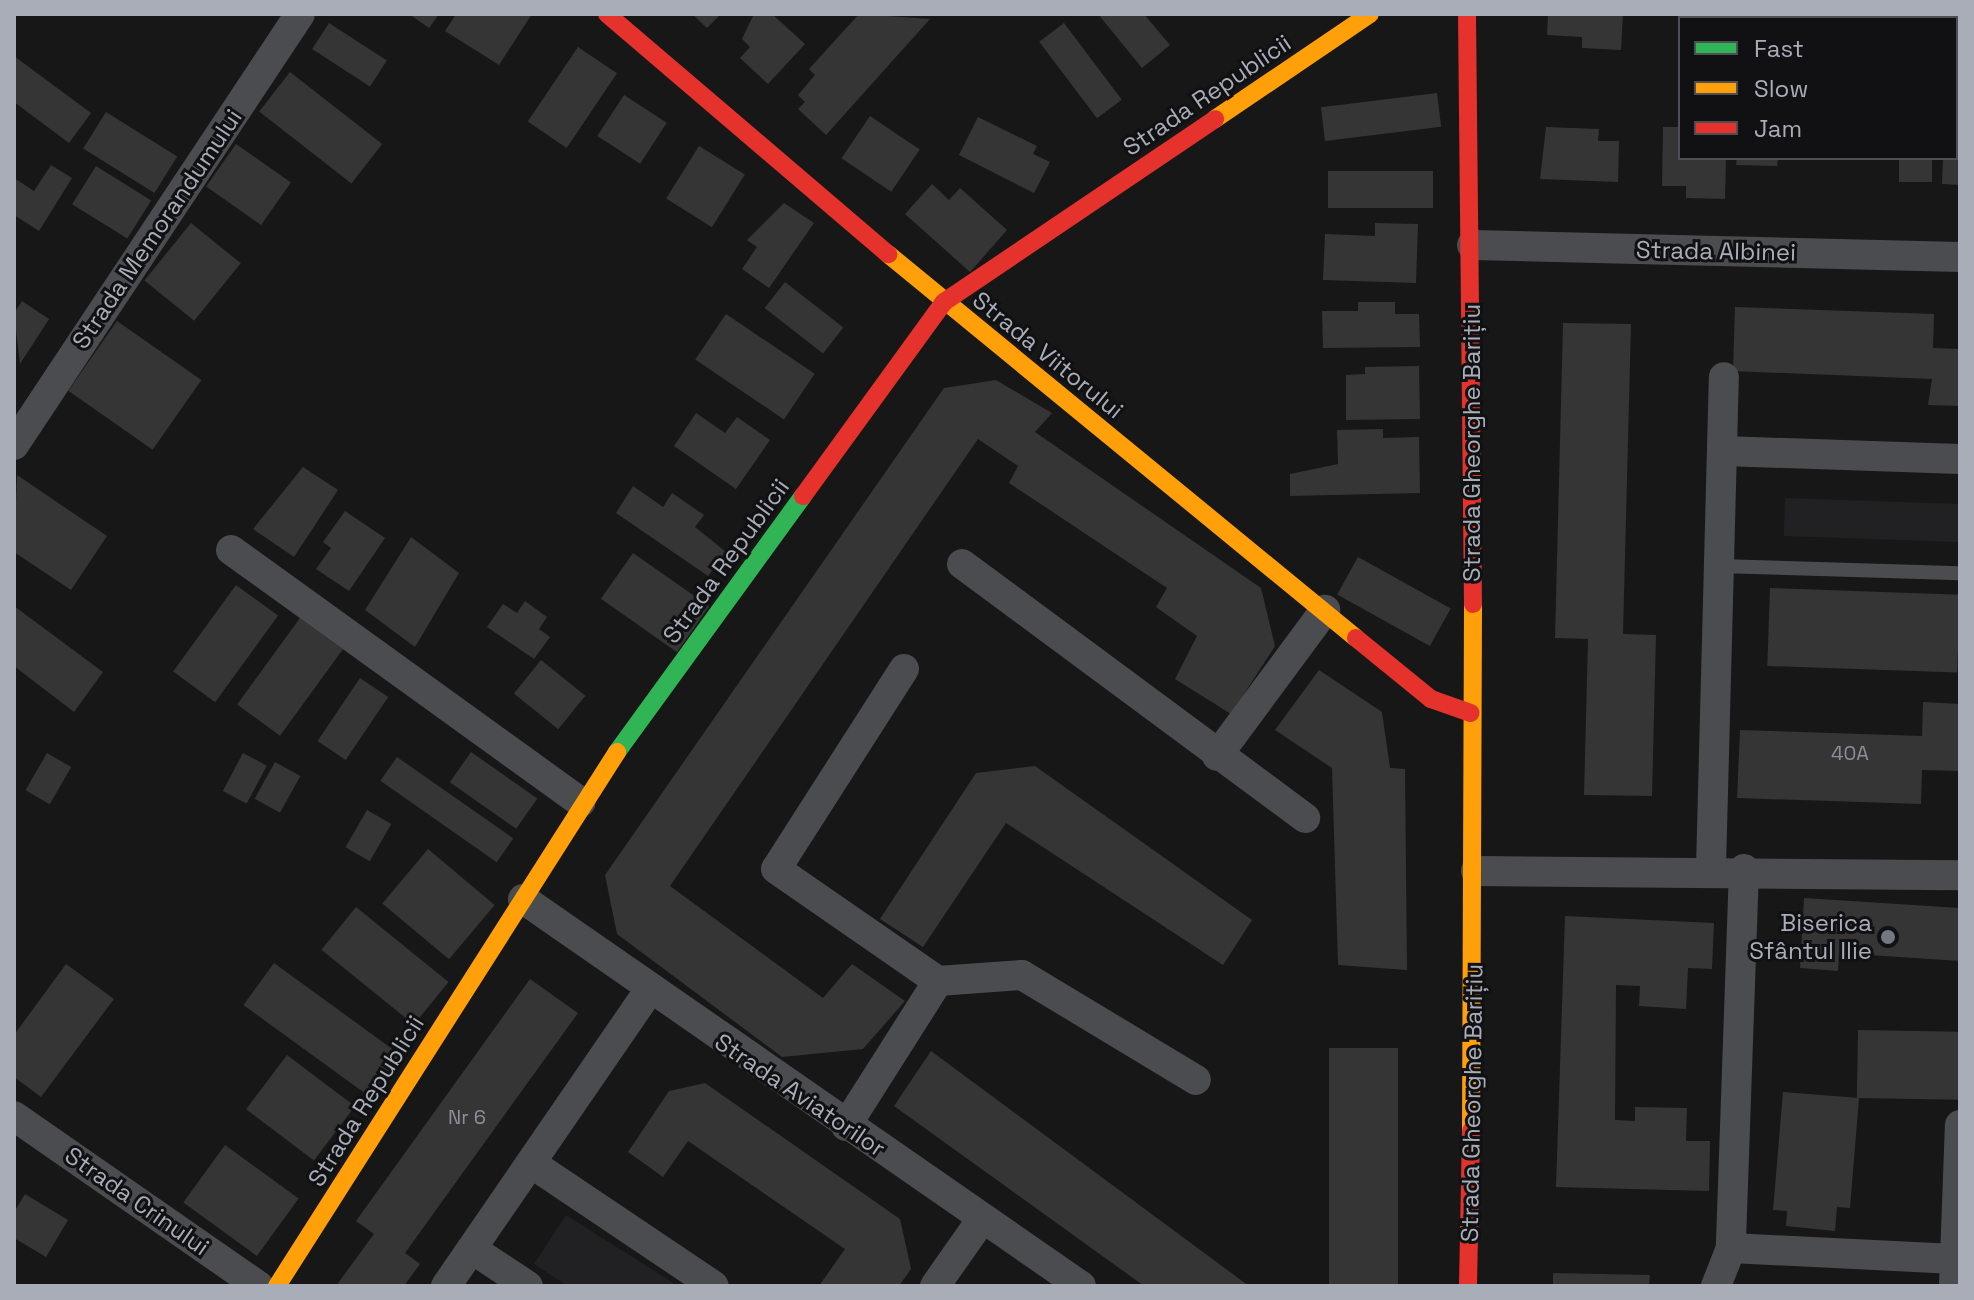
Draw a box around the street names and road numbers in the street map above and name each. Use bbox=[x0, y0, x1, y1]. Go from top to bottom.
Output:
street label: Strada Republicii bbox=[1118, 28, 1296, 162]
street label: Strada Memorandumului bbox=[66, 104, 248, 354]
street label: Strada Albinei bbox=[1636, 235, 1796, 267]
street label: Strada Viitorului bbox=[967, 285, 1129, 425]
street label: Strada Gheorghe Barițiu bbox=[1458, 304, 1486, 582]
street label: Strada Republicii bbox=[657, 473, 795, 649]
street label: Strada Gheorghe Barițiu bbox=[1455, 964, 1489, 1242]
street label: Strada Republicii bbox=[302, 1010, 430, 1192]
street label: Strada Aviatorilor bbox=[709, 1027, 891, 1163]
street label: Strada Crinului bbox=[59, 1141, 215, 1261]

